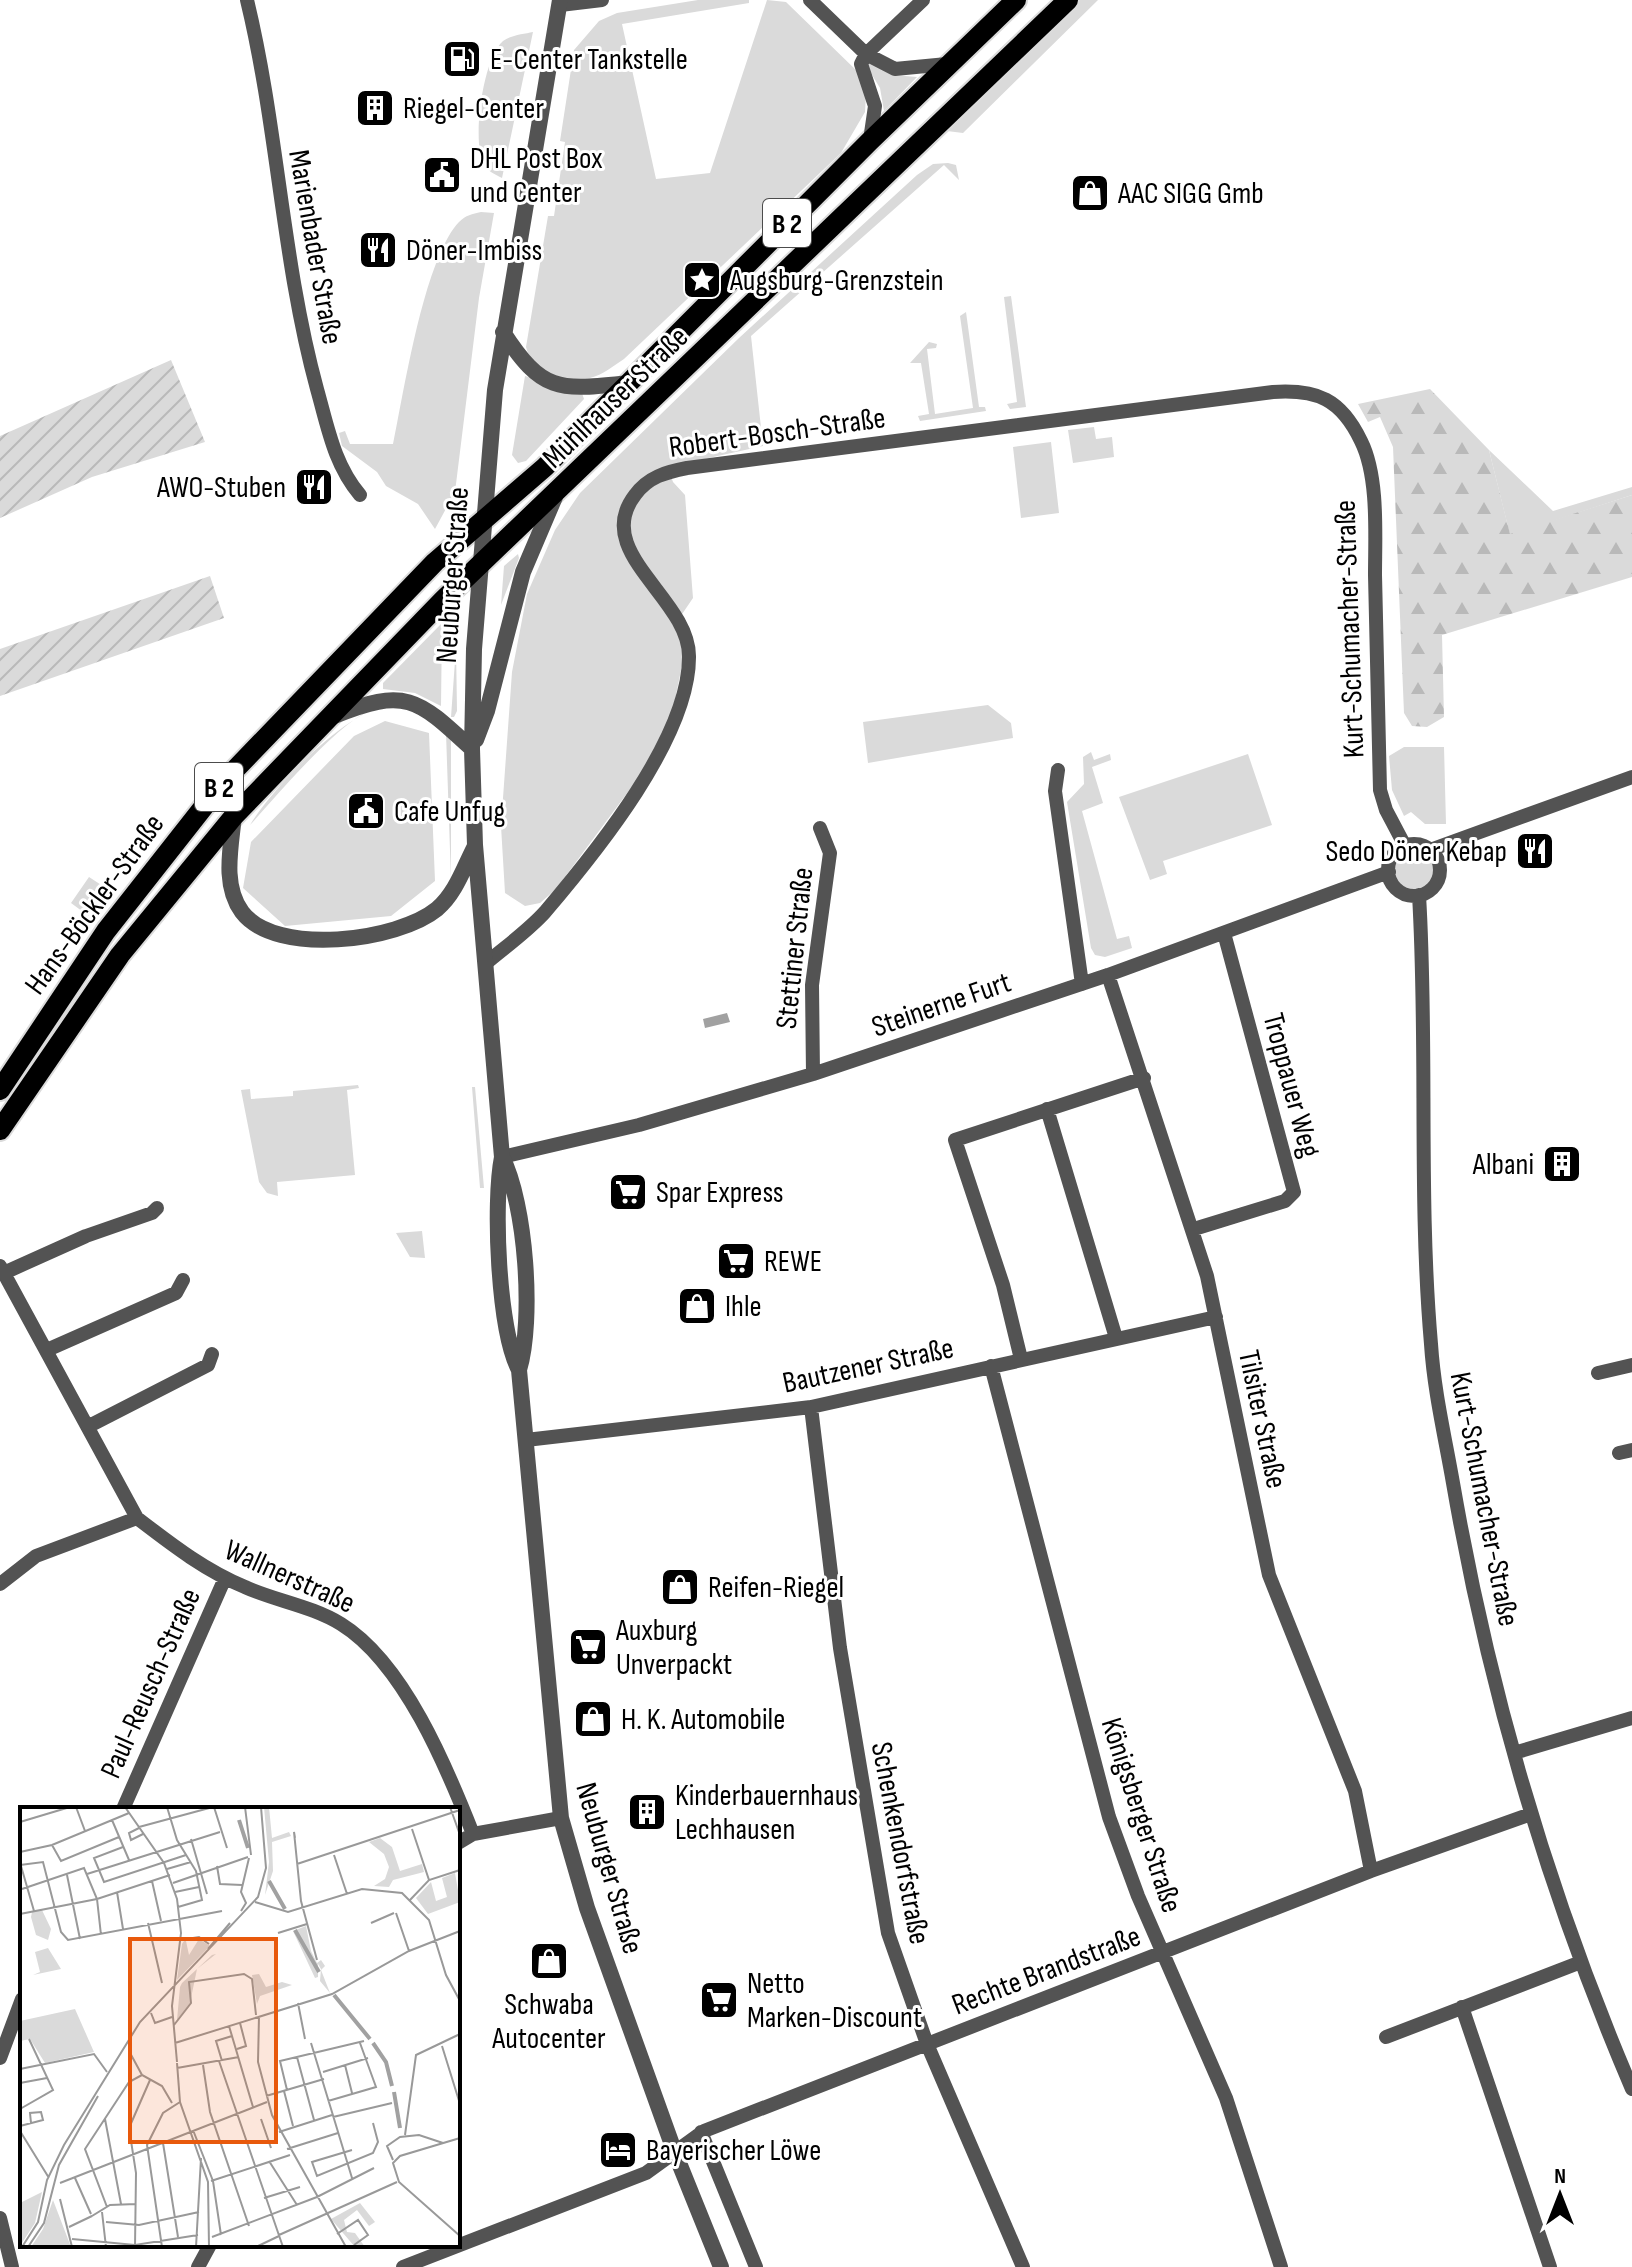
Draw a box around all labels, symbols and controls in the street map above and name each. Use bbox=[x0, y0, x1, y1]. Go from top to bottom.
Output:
fuel station icon: E-Center Tankstelle bbox=[441, 38, 483, 80]
place label: E-Center Tankstelle bbox=[490, 42, 688, 78]
building icon: Riegel-Center bbox=[354, 87, 396, 129]
place label: Riegel-Center bbox=[403, 91, 544, 127]
place label: DHL Post Box und Center bbox=[470, 141, 602, 211]
street label: Marienbader Straße bbox=[280, 147, 350, 347]
public building icon: DHL Post Box und Center bbox=[421, 154, 463, 196]
shop icon: AAC SIGG Gmb bbox=[1069, 172, 1111, 214]
place label: AAC SIGG Gmb bbox=[1117, 176, 1264, 212]
road number: B 2 bbox=[763, 199, 811, 247]
restaurant icon: Döner-Imbiss bbox=[357, 229, 399, 271]
place label: Döner-Imbiss bbox=[406, 233, 542, 269]
place icon: Augsburg-Grenzstein bbox=[681, 259, 723, 301]
place label: Augsburg-Grenzstein bbox=[729, 263, 944, 299]
street label: Mühlhauser Straße bbox=[535, 319, 696, 476]
street label: Robert-Bosch-Straße bbox=[667, 400, 888, 466]
restaurant icon: AWO-Stuben bbox=[293, 466, 335, 508]
place label: AWO-Stuben bbox=[156, 470, 286, 506]
street label: Neuburger Straße bbox=[429, 486, 477, 664]
street label: Kurt-Schumacher-Straße bbox=[1328, 499, 1372, 759]
road number: B 2 bbox=[195, 763, 243, 811]
public building icon: Cafe Unfug bbox=[345, 790, 387, 832]
place label: Cafe Unfug bbox=[394, 794, 505, 830]
street label: Hans-Böckler-Straße bbox=[17, 807, 172, 1002]
restaurant icon: Sedo Döner Kebap bbox=[1514, 830, 1556, 872]
place label: Sedo Döner Kebap bbox=[1325, 834, 1507, 870]
street label: Stettiner Straße bbox=[769, 866, 821, 1031]
street label: Steinerne Furt bbox=[867, 964, 1016, 1045]
street label: Troppauer Weg bbox=[1255, 1009, 1328, 1161]
building icon: Albani bbox=[1541, 1143, 1583, 1185]
place label: Albani bbox=[1472, 1147, 1534, 1183]
supermarket icon: Spar Express bbox=[607, 1171, 649, 1213]
place label: Spar Express bbox=[656, 1175, 784, 1211]
supermarket icon: REWE bbox=[715, 1240, 757, 1282]
place label: REWE bbox=[764, 1244, 822, 1280]
shop icon: Ihle bbox=[676, 1285, 718, 1327]
place label: Ihle bbox=[725, 1289, 762, 1325]
street label: Bautzener Straße bbox=[779, 1330, 957, 1402]
street label: Tilsiter Straße bbox=[1230, 1347, 1294, 1492]
street label: Kurt-Schumacher-Straße bbox=[1442, 1369, 1526, 1629]
street label: Wallnerstraße bbox=[219, 1532, 360, 1622]
shop icon: Reifen-Riegel bbox=[659, 1566, 701, 1608]
place label: Reifen-Riegel bbox=[708, 1570, 844, 1606]
street label: Paul-Reusch-Straße bbox=[93, 1583, 209, 1784]
place label: Auxburg Unverpackt bbox=[615, 1613, 732, 1683]
supermarket icon: Auxburg Unverpackt bbox=[567, 1626, 609, 1668]
shop icon: H. K. Automobile bbox=[572, 1698, 614, 1740]
place label: H. K. Automobile bbox=[621, 1702, 785, 1738]
street label: Königsberger Straße bbox=[1093, 1713, 1189, 1917]
street label: Schenkendorfstraße bbox=[863, 1739, 937, 1947]
place label: Kinderbauernhaus Lechhausen bbox=[675, 1778, 858, 1848]
street label: Neuburger Straße bbox=[567, 1779, 651, 1958]
building icon: Kinderbauernhaus Lechhausen bbox=[626, 1791, 668, 1833]
inset map bbox=[20, 1807, 460, 2247]
street label: Rechte Brandstraße bbox=[947, 1918, 1146, 2023]
shop icon: Schwaba Autocenter bbox=[528, 1940, 570, 1982]
place label: Netto Marken-Discount bbox=[747, 1966, 922, 2036]
supermarket icon: Netto Marken-Discount bbox=[698, 1979, 740, 2021]
place label: Schwaba Autocenter bbox=[491, 1987, 606, 2057]
hotel icon: Bayerischer Löwe bbox=[597, 2129, 639, 2171]
place label: Bayerischer Löwe bbox=[646, 2133, 821, 2169]
north arrow bbox=[1520, 2155, 1600, 2235]
text: N bbox=[1554, 2163, 1566, 2190]

